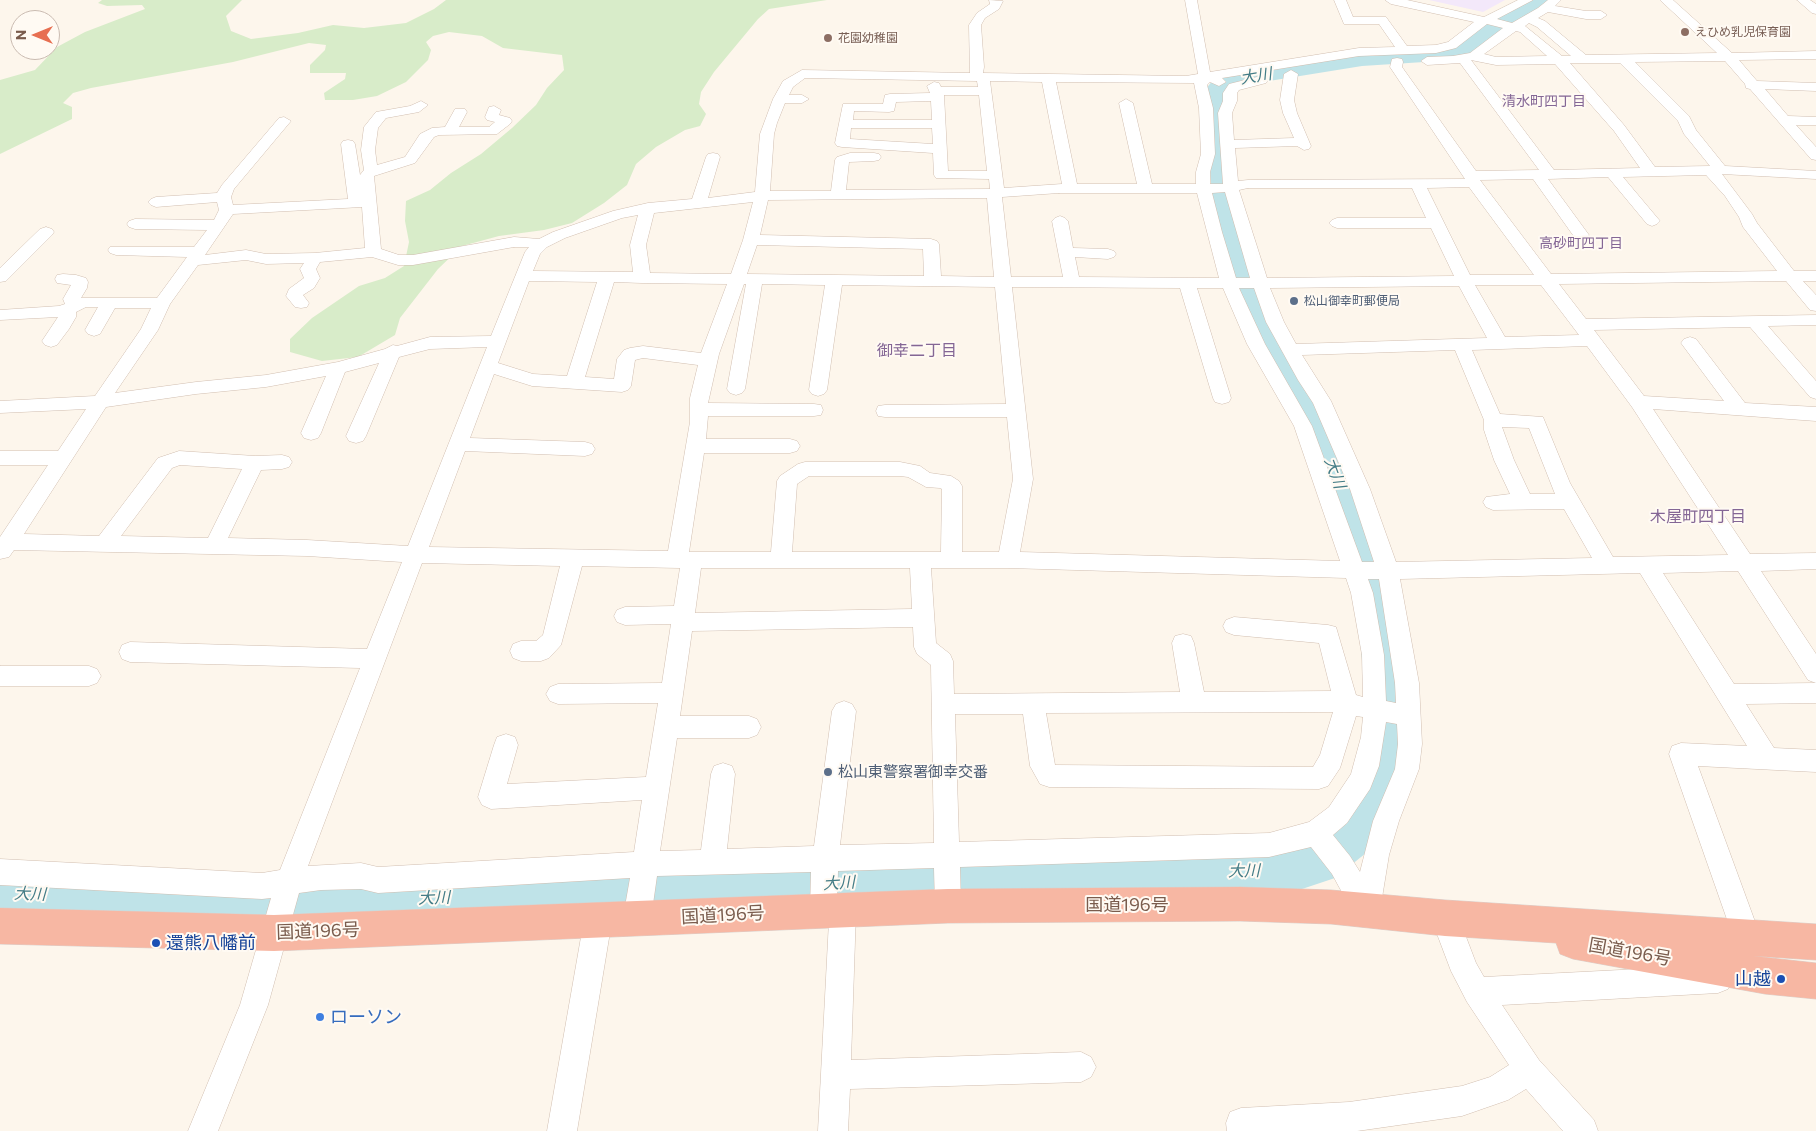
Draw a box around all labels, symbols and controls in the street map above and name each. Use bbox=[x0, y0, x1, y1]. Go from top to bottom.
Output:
north arrow bbox=[10, 10, 60, 60]
place label: えひめ乳児保育園 bbox=[1695, 25, 1791, 39]
marker: えひめ乳児保育園 bbox=[1679, 26, 1691, 38]
text: N bbox=[12, 30, 29, 40]
place label: 花園幼稚園 bbox=[838, 31, 898, 45]
marker: 花園幼稚園 bbox=[822, 32, 834, 44]
water label: 大川 bbox=[1239, 64, 1273, 88]
district label: 清水町四丁目 bbox=[1502, 93, 1586, 109]
district label: 高砂町四丁目 bbox=[1539, 235, 1623, 251]
place label: 松山御幸町郵便局 bbox=[1304, 294, 1400, 308]
marker: 松山御幸町郵便局 bbox=[1288, 295, 1300, 307]
district label: 御幸二丁目 bbox=[877, 341, 957, 361]
water label: 大川 bbox=[1321, 455, 1349, 491]
district label: 木屋町四丁目 bbox=[1650, 507, 1746, 527]
place label: 松山東警察署御幸交番 bbox=[838, 763, 988, 781]
marker: 松山東警察署御幸交番 bbox=[822, 766, 834, 778]
water label: 大川 bbox=[1228, 861, 1260, 881]
water label: 大川 bbox=[823, 873, 855, 893]
water label: 大川 bbox=[14, 884, 46, 904]
water label: 大川 bbox=[418, 888, 450, 908]
street label: 国道196号 bbox=[1085, 894, 1169, 916]
street label: 国道196号 bbox=[681, 902, 765, 928]
street label: 国道196号 bbox=[276, 919, 360, 943]
place label: 還熊八幡前 bbox=[166, 932, 256, 954]
street label: 国道196号 bbox=[1587, 934, 1673, 970]
marker: 還熊八幡前 bbox=[150, 937, 162, 949]
place label: 山越 bbox=[1735, 968, 1771, 990]
marker: 山越 bbox=[1775, 973, 1787, 985]
place label: ローソン bbox=[330, 1006, 402, 1028]
marker: ローソン bbox=[314, 1011, 326, 1023]

